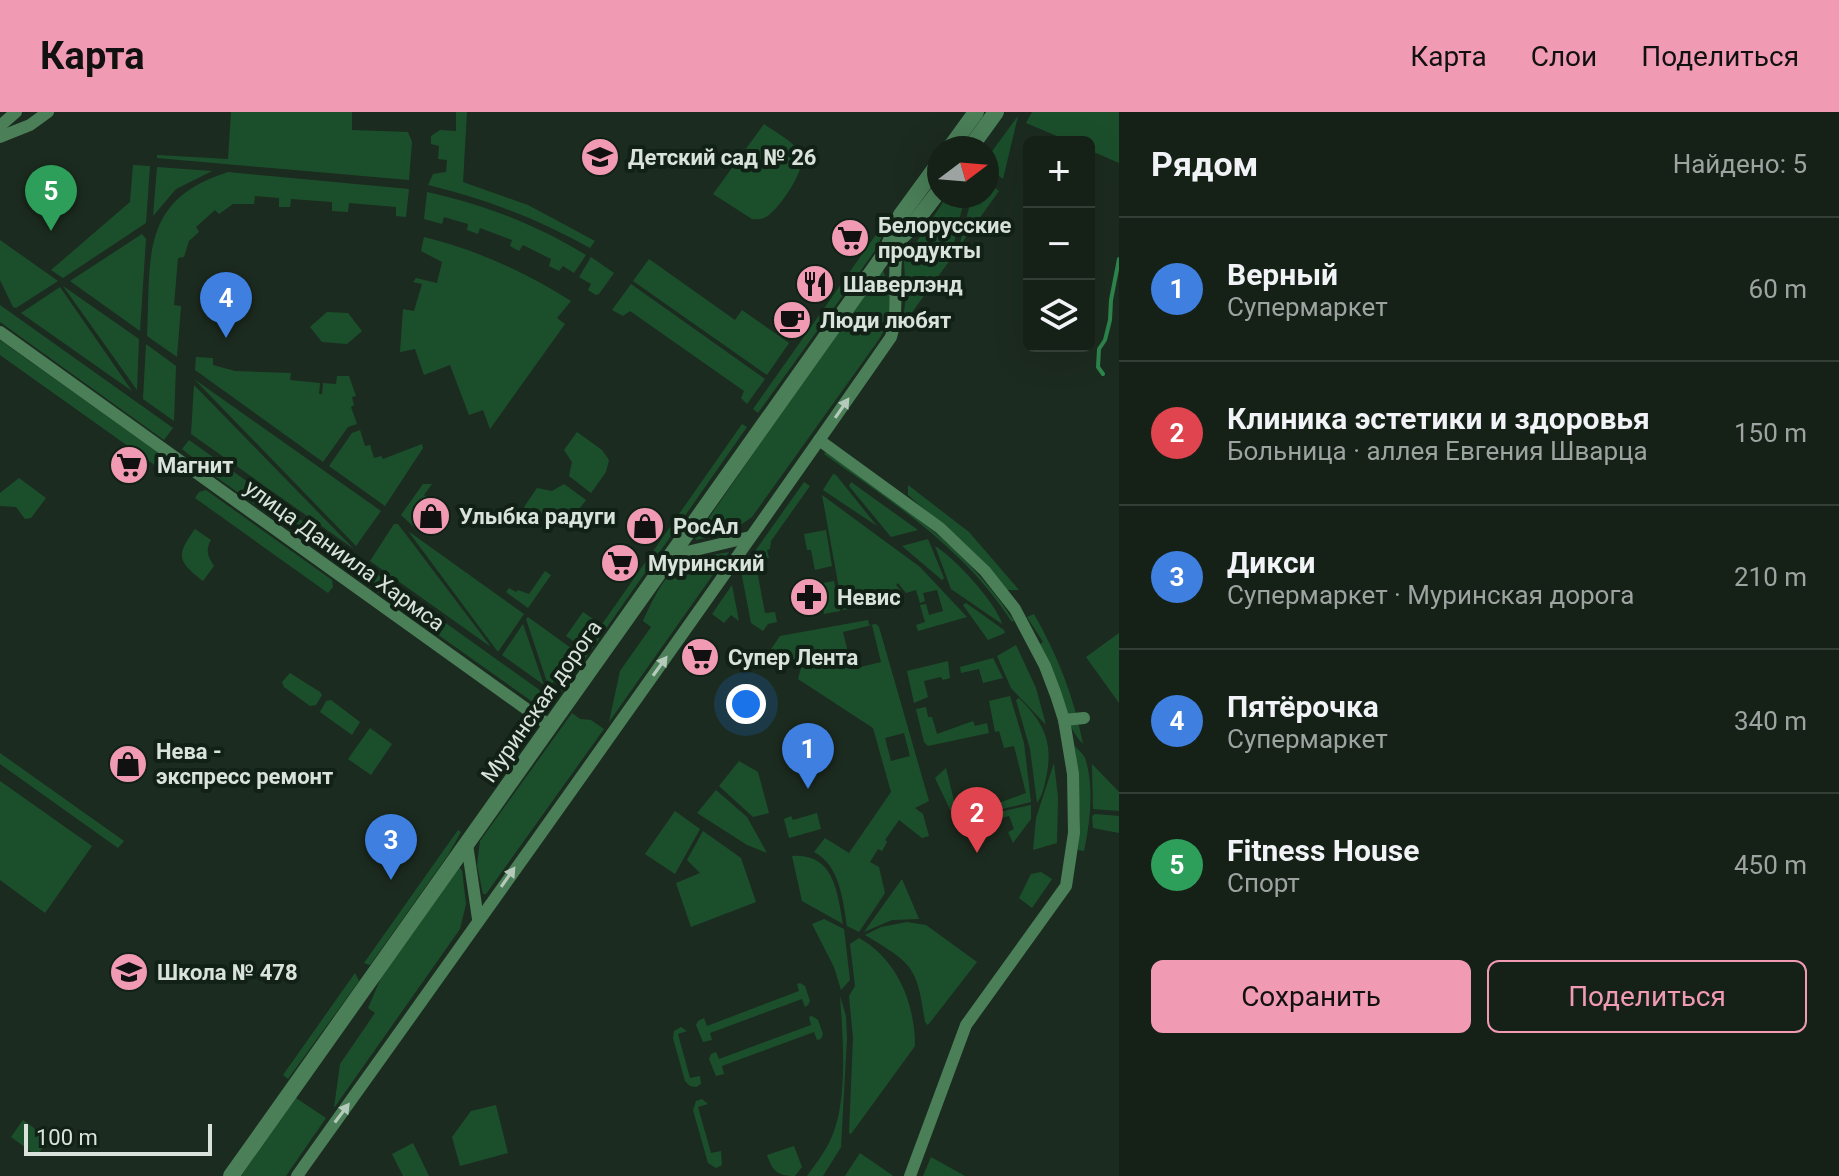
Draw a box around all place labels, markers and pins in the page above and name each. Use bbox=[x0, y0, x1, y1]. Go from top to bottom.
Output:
school or university icon: Детский сад № 26 bbox=[579, 136, 621, 178]
place label: Детский сад № 26 bbox=[628, 145, 816, 170]
pin: 5 bbox=[25, 165, 77, 231]
place label: Белорусские продукты bbox=[878, 213, 1012, 263]
supermarket icon: Белорусские продукты bbox=[829, 217, 871, 259]
restaurant icon: Шаверлэнд bbox=[794, 263, 836, 305]
pin: 4 bbox=[200, 272, 252, 338]
place label: Шаверлэнд bbox=[843, 272, 963, 297]
cafe icon: Люди любят bbox=[771, 299, 813, 341]
place label: Люди любят bbox=[820, 308, 951, 333]
supermarket icon: Магнит bbox=[108, 444, 150, 486]
place label: Магнит bbox=[157, 453, 233, 478]
shop icon: Улыбка радуги bbox=[410, 495, 452, 537]
place label: Улыбка радуги bbox=[459, 504, 616, 529]
shop icon: РосАл bbox=[624, 505, 666, 547]
place label: РосАл bbox=[673, 514, 738, 539]
supermarket icon: Муринский bbox=[599, 542, 641, 584]
place label: Муринский bbox=[648, 551, 764, 576]
pharmacy icon: Невис bbox=[788, 576, 830, 618]
place label: Невис bbox=[837, 585, 901, 610]
supermarket icon: Супер Лента bbox=[679, 636, 721, 678]
place label: Супер Лента bbox=[728, 645, 859, 670]
pin: 1 bbox=[782, 723, 834, 789]
place label: Нева - экспресс ремонт bbox=[156, 739, 333, 789]
shop icon: Нева - экспресс ремонт bbox=[107, 743, 149, 785]
pin: 2 bbox=[951, 787, 1003, 853]
pin: 3 bbox=[365, 814, 417, 880]
school or university icon: Школа № 478 bbox=[108, 951, 150, 993]
place label: Школа № 478 bbox=[157, 960, 298, 985]

